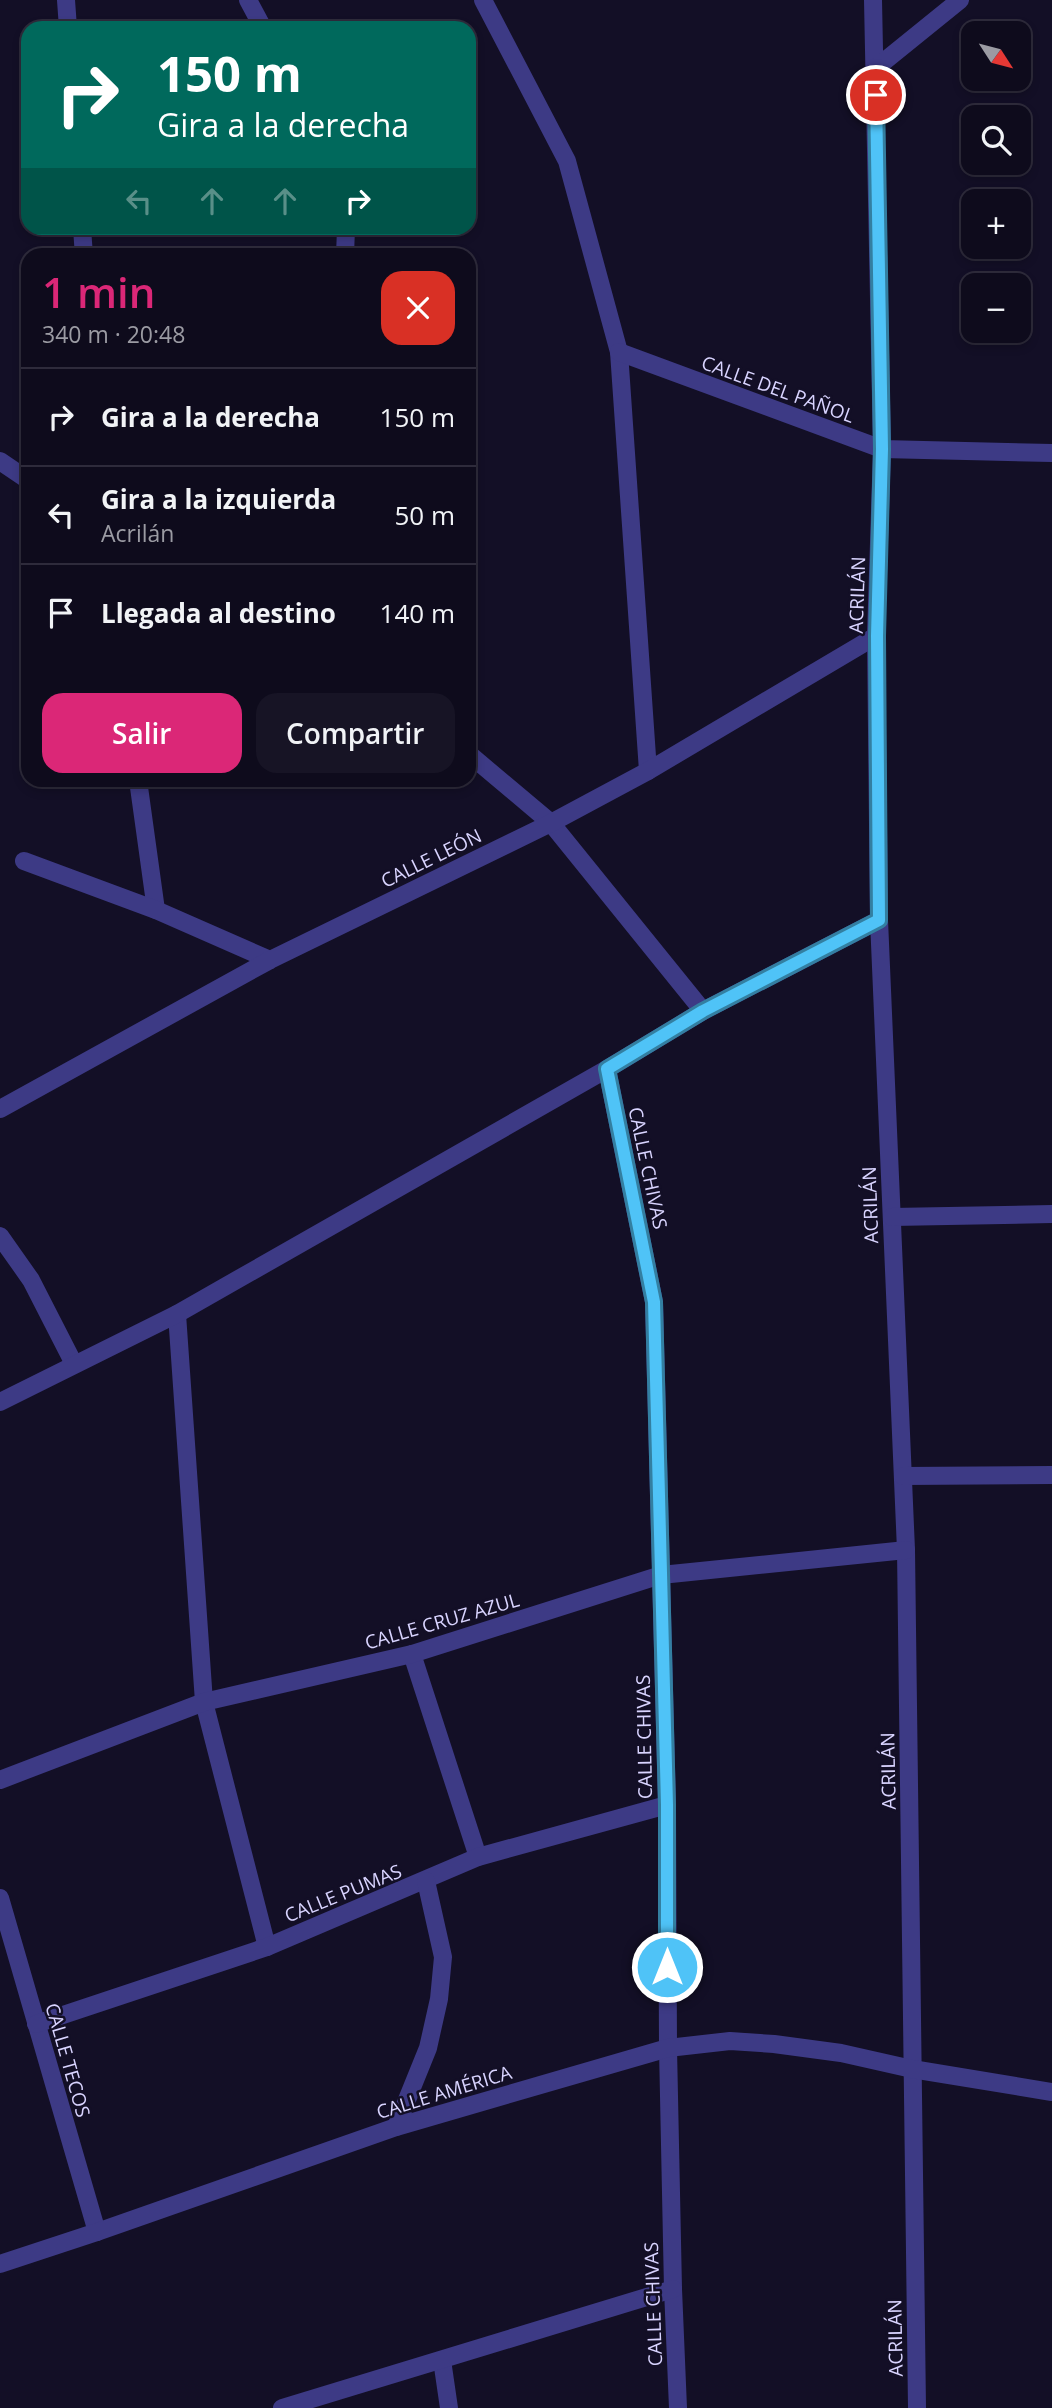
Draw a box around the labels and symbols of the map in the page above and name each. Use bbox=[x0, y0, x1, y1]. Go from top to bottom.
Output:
north arrow bbox=[961, 21, 1031, 91]
pin bbox=[846, 65, 906, 125]
street label: CALLE DEL PAÑOL bbox=[698, 349, 858, 429]
street label: ACRILÁN bbox=[843, 556, 871, 634]
street label: CALLE LEÓN bbox=[376, 822, 486, 894]
street label: CALLE CHIVAS bbox=[622, 1104, 674, 1232]
street label: ACRILÁN bbox=[856, 1166, 884, 1244]
street label: CALLE CRUZ AZUL bbox=[362, 1587, 522, 1655]
street label: CALLE CHIVAS bbox=[630, 1675, 658, 1799]
street label: ACRILÁN bbox=[874, 1732, 902, 1810]
street label: CALLE PUMAS bbox=[281, 1858, 405, 1928]
position arrow bbox=[630, 1930, 704, 2004]
street label: CALLE TECOS bbox=[39, 2000, 97, 2120]
street label: CALLE AMÉRICA bbox=[373, 2059, 515, 2125]
street label: CALLE CHIVAS bbox=[638, 2241, 668, 2367]
street label: ACRILÁN bbox=[881, 2299, 909, 2377]

